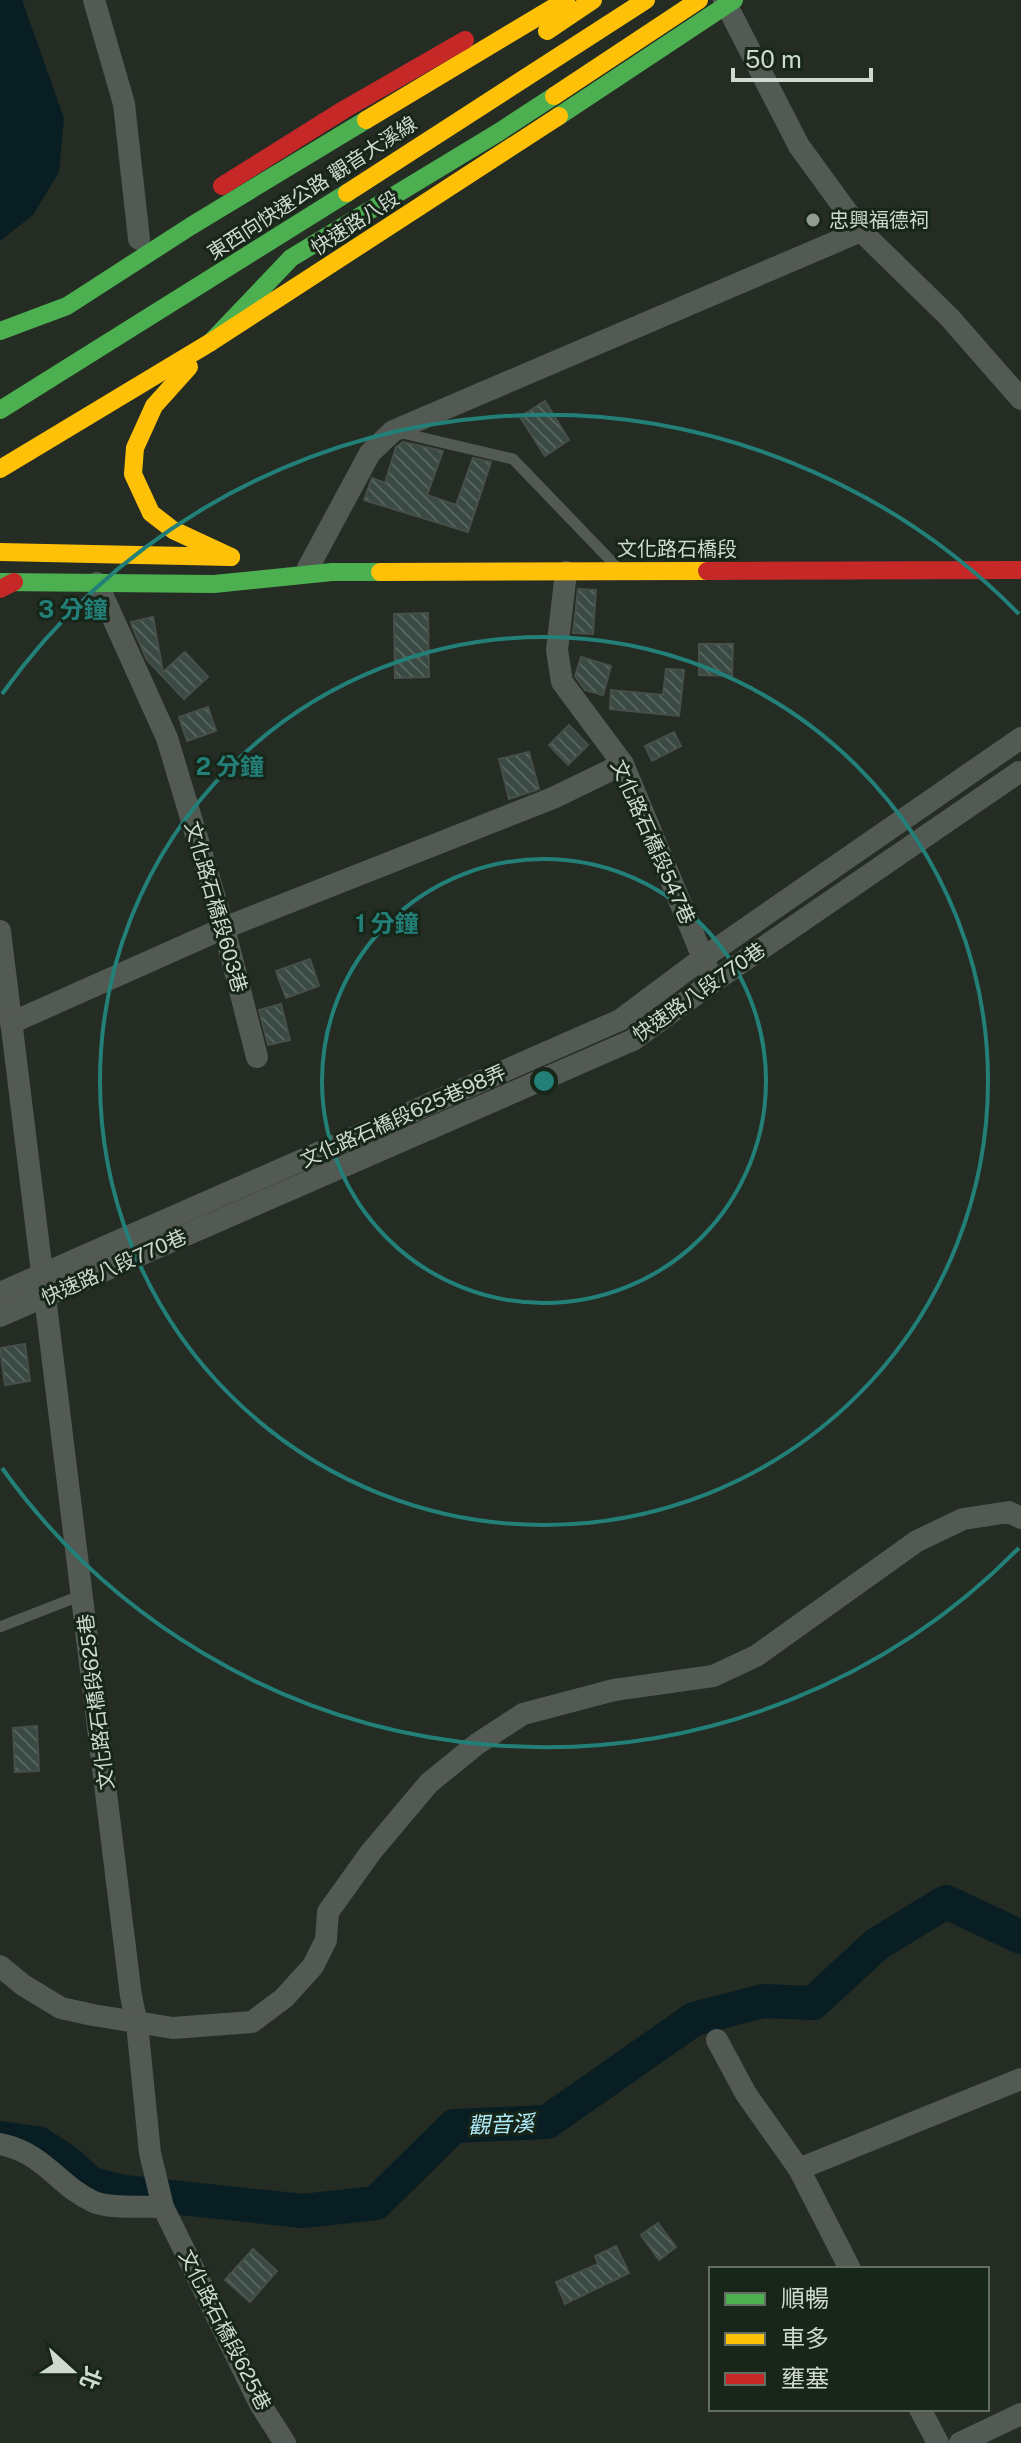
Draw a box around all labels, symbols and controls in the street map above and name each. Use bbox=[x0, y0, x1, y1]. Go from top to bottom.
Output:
scale bar bbox=[733, 32, 871, 82]
text: 50 m bbox=[745, 45, 802, 73]
street label: 東西向快速公路 觀音大溪線 bbox=[203, 111, 421, 265]
street label: 快速路八段 bbox=[307, 186, 403, 260]
place label: 忠興福德祠 bbox=[829, 208, 929, 232]
marker: 忠興福德祠 bbox=[804, 211, 822, 229]
street label: 文化路石橋段 bbox=[617, 537, 737, 561]
text: 3 分鐘 bbox=[38, 595, 108, 623]
text: 2 分鐘 bbox=[196, 752, 264, 780]
street label: 文化路石橋段547巷 bbox=[606, 756, 700, 928]
street label: 文化路石橋段603巷 bbox=[180, 819, 252, 995]
text: 1 分鐘 bbox=[355, 909, 419, 937]
street label: 快速路八段770巷 bbox=[628, 937, 770, 1047]
street label: 文化路石橋段625巷98弄 bbox=[296, 1060, 510, 1172]
centre of rings bbox=[530, 1067, 558, 1095]
street label: 快速路八段770巷 bbox=[38, 1224, 190, 1310]
street label: 文化路石橋段625巷 bbox=[73, 1613, 119, 1791]
water label: 觀音溪 bbox=[468, 2110, 537, 2138]
street label: 文化路石橋段625巷 bbox=[174, 2246, 276, 2414]
legend bbox=[709, 2267, 989, 2411]
text: 順暢 bbox=[781, 2284, 829, 2312]
text: 車多 bbox=[781, 2324, 829, 2352]
north arrow bbox=[32, 2331, 112, 2411]
text: 北 bbox=[75, 2363, 107, 2393]
text: 壅塞 bbox=[781, 2364, 829, 2392]

